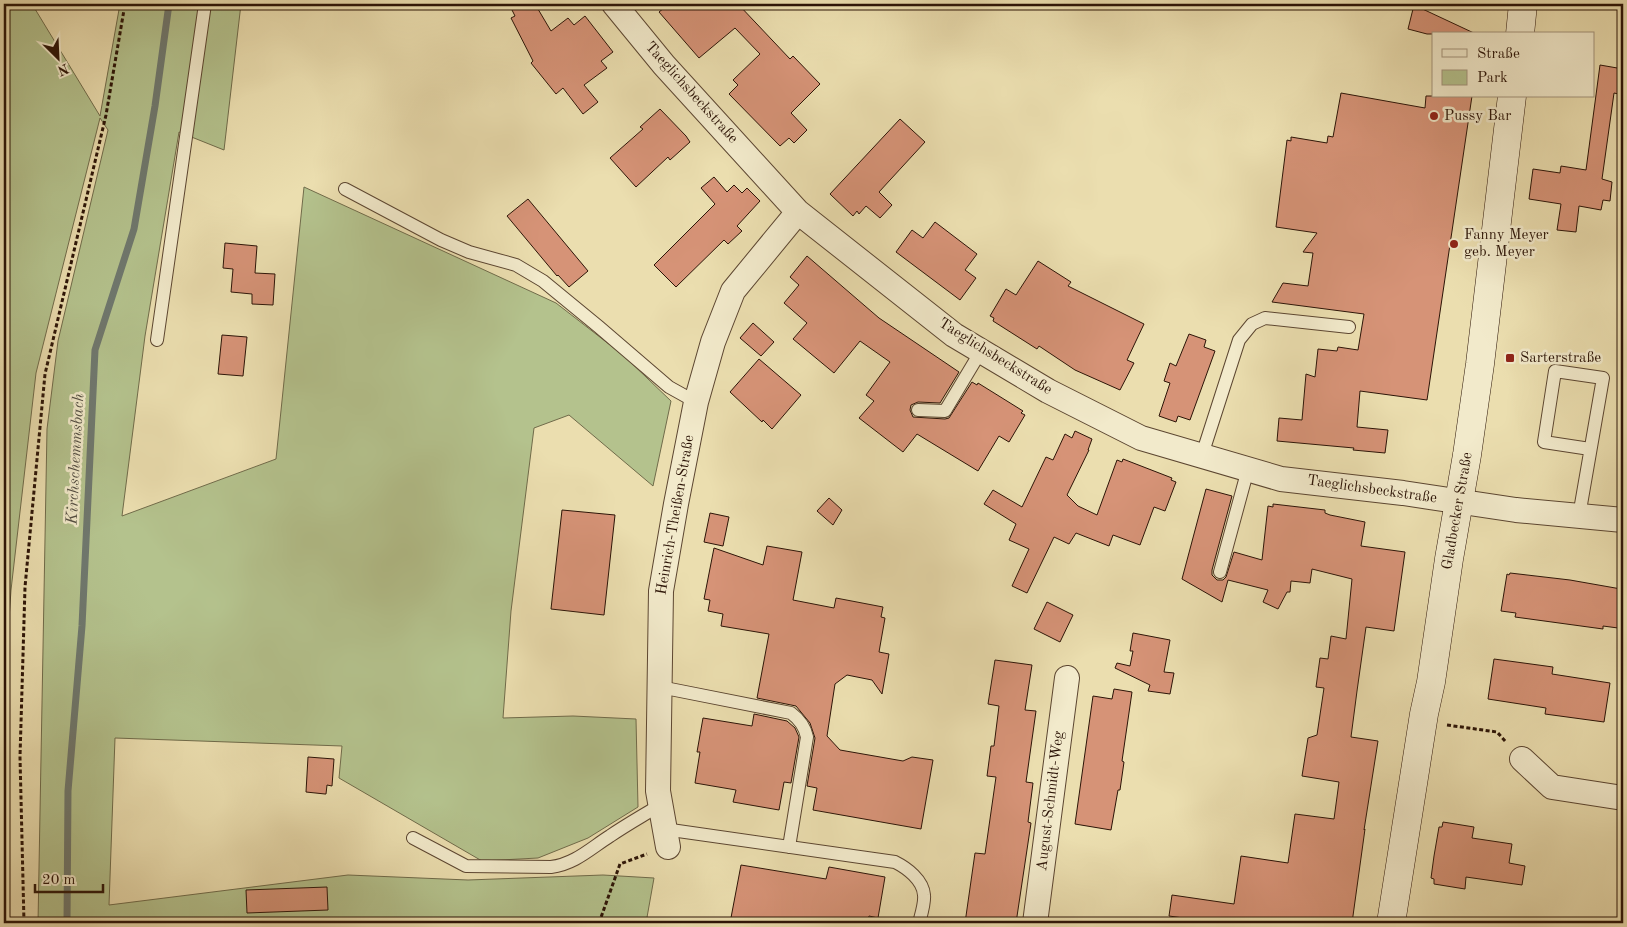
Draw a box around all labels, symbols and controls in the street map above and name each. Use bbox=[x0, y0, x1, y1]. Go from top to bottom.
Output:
north arrow bbox=[32, 32, 82, 82]
legend bbox=[1432, 32, 1594, 98]
street label: Taeglichsbeckstraße bbox=[642, 39, 740, 147]
text: Straße bbox=[1477, 47, 1520, 62]
text: N bbox=[55, 60, 71, 78]
text: Park bbox=[1477, 71, 1508, 86]
place label: Pussy Bar bbox=[1444, 109, 1511, 124]
marker: Pussy Bar bbox=[1428, 110, 1440, 122]
place label: Fanny Meyer geb. Meyer bbox=[1464, 228, 1549, 260]
marker: Fanny Meyer geb. Meyer bbox=[1448, 238, 1460, 250]
street label: Taeglichsbeckstraße bbox=[936, 316, 1054, 398]
place label: Sarterstraße bbox=[1520, 351, 1601, 366]
marker: Sarterstraße bbox=[1504, 352, 1516, 364]
water label: Kirchschemmsbach bbox=[65, 393, 87, 526]
street label: Heinrich-Theißen-Straße bbox=[655, 434, 698, 596]
street label: Gladbecker Straße bbox=[1440, 451, 1476, 571]
street label: Taeglichsbeckstraße bbox=[1306, 473, 1438, 507]
street label: August-Schmidt-Weg bbox=[1035, 730, 1067, 872]
scale bar bbox=[35, 862, 102, 894]
text: 20 m bbox=[42, 873, 76, 888]

